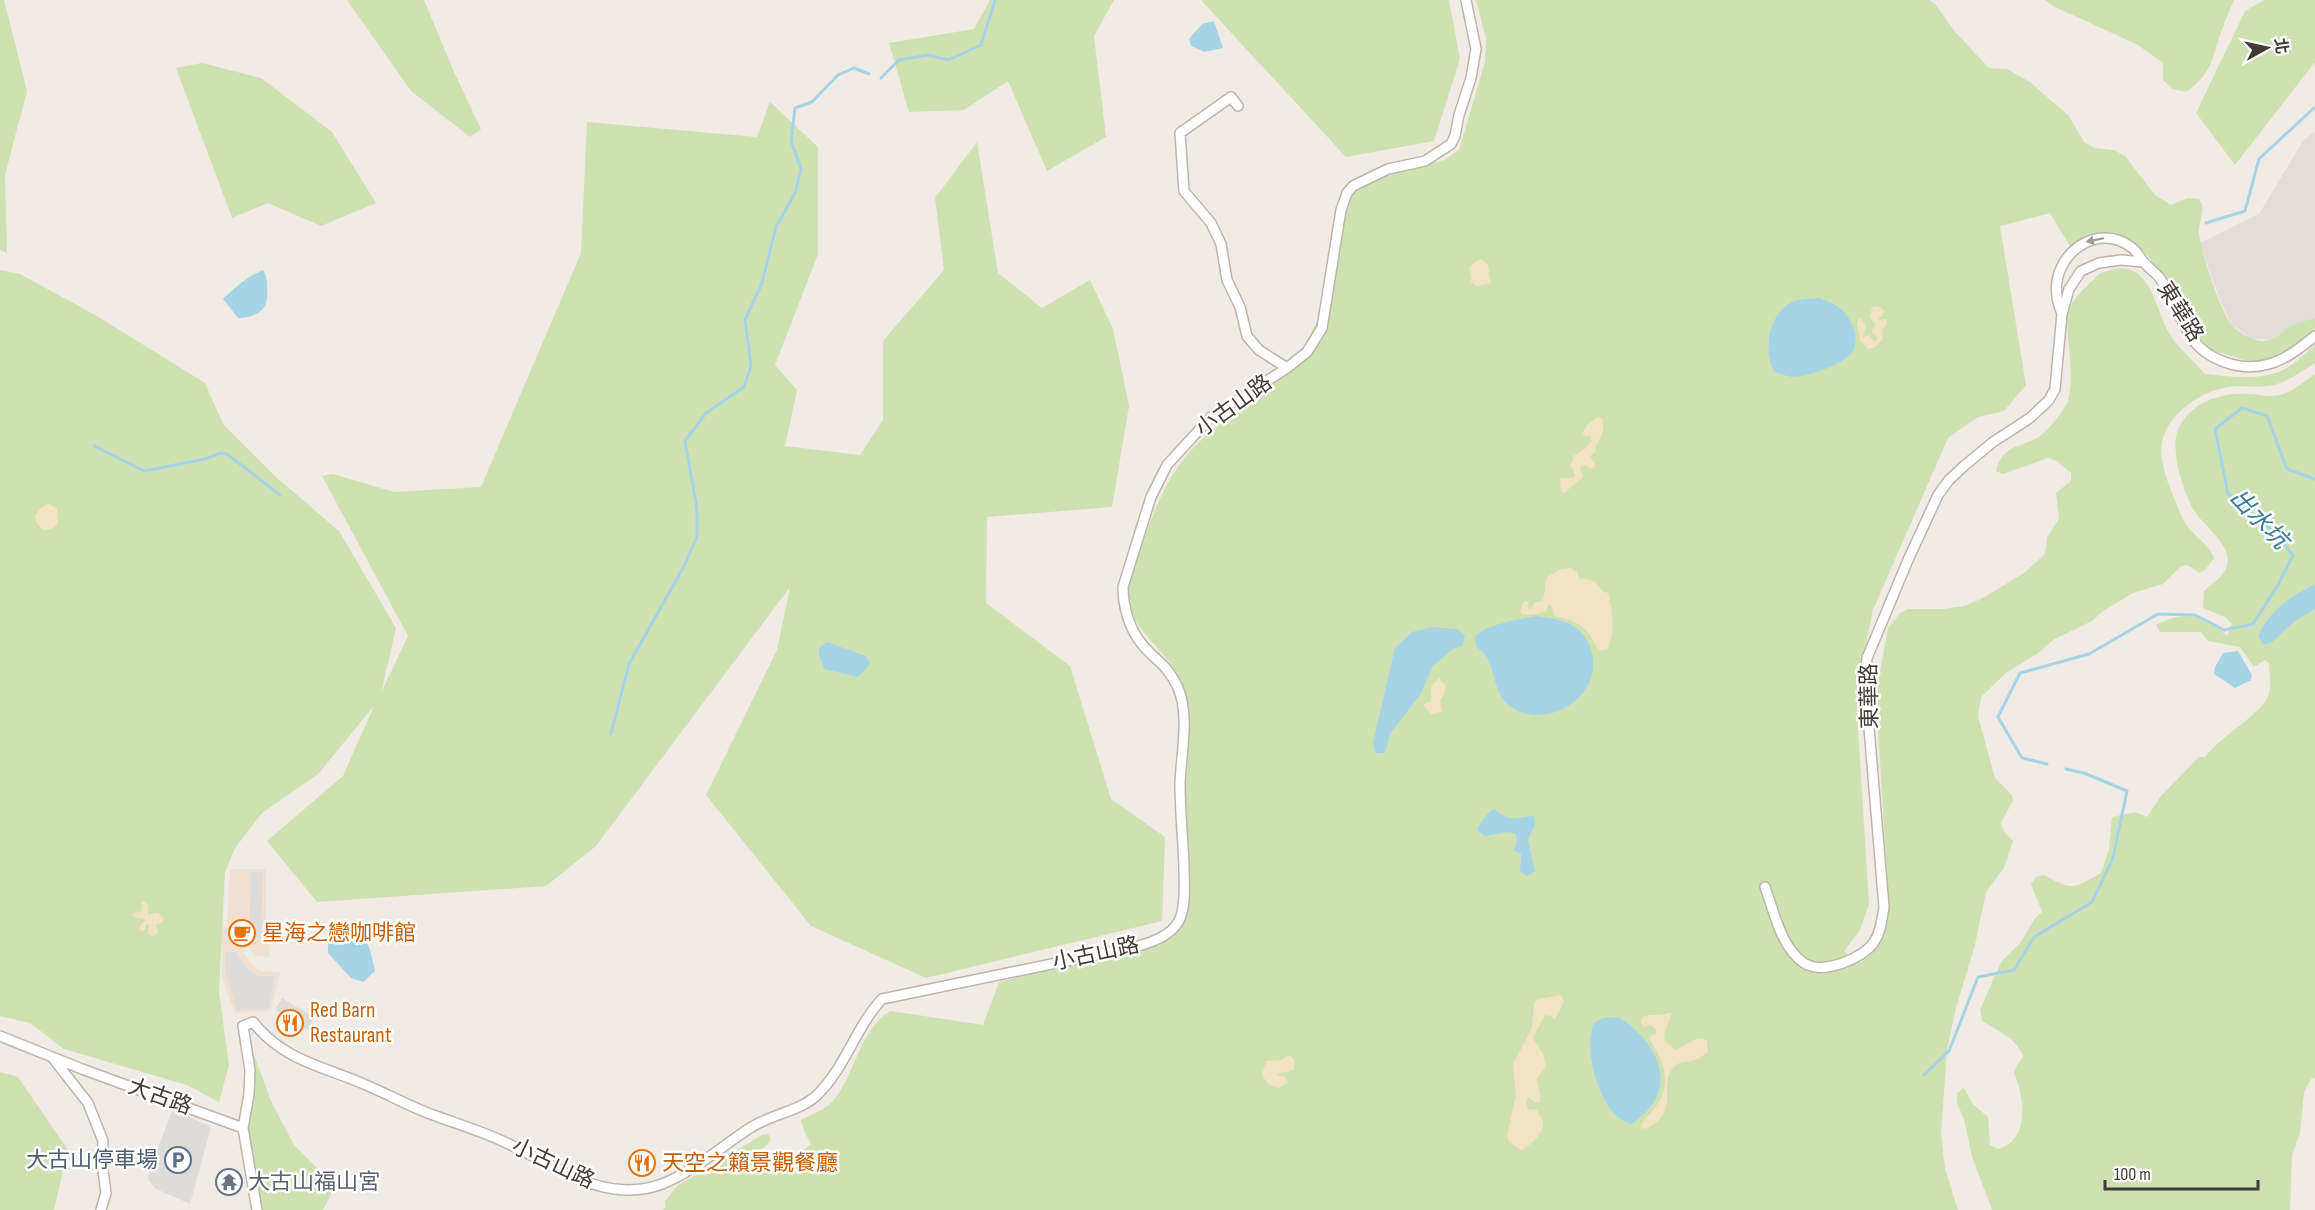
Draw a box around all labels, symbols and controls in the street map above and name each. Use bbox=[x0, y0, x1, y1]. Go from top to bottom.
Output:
north arrow bbox=[2237, 18, 2297, 78]
text: 北 bbox=[2270, 37, 2291, 55]
one-way arrow bbox=[2086, 236, 2105, 246]
street label: 東華路 bbox=[2151, 277, 2209, 347]
street label: 小古山路 bbox=[1190, 369, 1278, 443]
water label: 出水坑 bbox=[2224, 483, 2297, 557]
street label: 東華路 bbox=[1856, 663, 1884, 729]
cafe icon: 星海之戀咖啡館 bbox=[227, 918, 257, 948]
place label: 星海之戀咖啡館 bbox=[262, 920, 416, 947]
street label: 小古山路 bbox=[1050, 932, 1142, 976]
place label: Red Barn Restaurant bbox=[310, 997, 392, 1049]
restaurant icon: Red Barn Restaurant bbox=[275, 1008, 305, 1038]
street label: 大古路 bbox=[124, 1073, 196, 1121]
street label: 小古山路 bbox=[507, 1133, 599, 1195]
parking icon: 大古山停車場 bbox=[163, 1145, 193, 1175]
place label: 大古山停車場 bbox=[26, 1147, 158, 1174]
restaurant icon: 天空之籟景觀餐廳 bbox=[627, 1148, 657, 1178]
place label: 天空之籟景觀餐廳 bbox=[662, 1150, 838, 1177]
scale bar bbox=[2105, 1153, 2258, 1191]
text: 100 m bbox=[2114, 1164, 2151, 1185]
temple icon: 大古山福山宮 bbox=[214, 1167, 244, 1197]
place label: 大古山福山宮 bbox=[248, 1169, 380, 1196]

